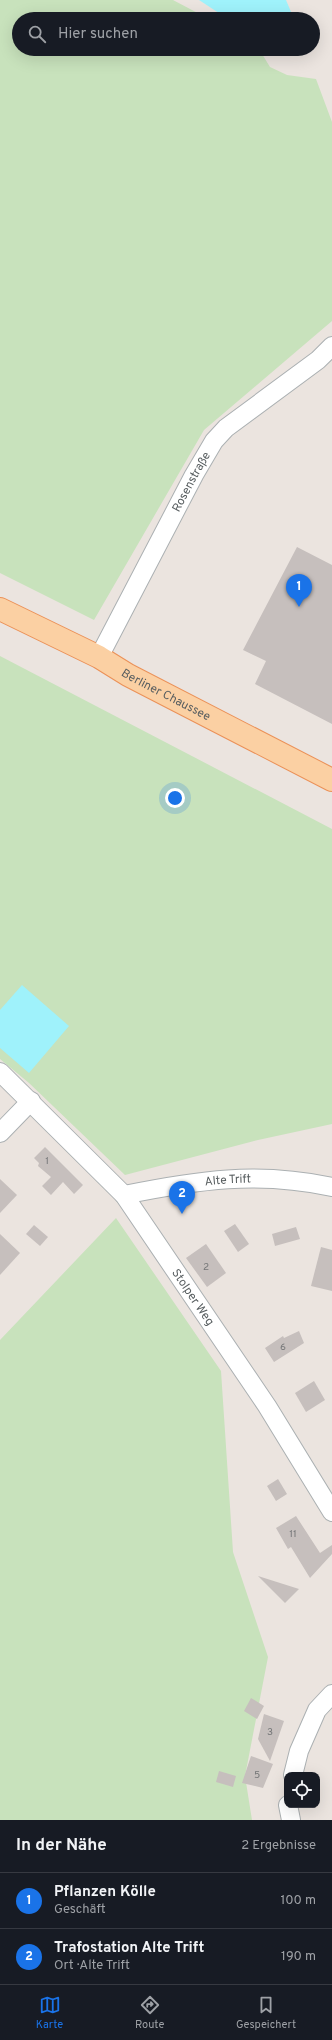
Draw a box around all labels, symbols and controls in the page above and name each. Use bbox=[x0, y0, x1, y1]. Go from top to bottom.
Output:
search box bbox=[12, 12, 320, 56]
icon: search bbox=[26, 23, 48, 45]
text: Hier suchen bbox=[58, 25, 138, 44]
street label: Rosenstraße bbox=[169, 449, 215, 515]
pin: 1 bbox=[286, 574, 312, 607]
street label: Berliner Chaussee bbox=[118, 666, 213, 725]
your location bbox=[165, 788, 185, 808]
house number: 1 bbox=[45, 1155, 49, 1168]
street label: Alte Trift bbox=[204, 1172, 251, 1190]
pin: 2 bbox=[169, 1181, 195, 1214]
house number: 2 bbox=[203, 1261, 209, 1274]
street label: Stolper Weg bbox=[167, 1266, 217, 1329]
house number: 6 bbox=[280, 1341, 286, 1354]
house number: 11 bbox=[289, 1528, 297, 1541]
house number: 3 bbox=[267, 1726, 273, 1739]
house number: 5 bbox=[254, 1769, 260, 1782]
map controls bbox=[284, 1772, 320, 1808]
button: locate bbox=[284, 1772, 320, 1808]
text: In der Nähe bbox=[16, 1835, 107, 1857]
text: 2 Ergebnisse bbox=[241, 1838, 316, 1854]
text: Pflanzen Kölle bbox=[54, 1883, 156, 1902]
text: 1 bbox=[26, 1893, 32, 1909]
text: 100 m bbox=[280, 1893, 316, 1909]
text: Geschäft bbox=[54, 1902, 106, 1918]
text: Trafostation Alte Trift bbox=[54, 1939, 205, 1958]
text: 2 bbox=[25, 1949, 33, 1965]
text: 190 m bbox=[281, 1949, 316, 1965]
text: Ort · Alte Trift bbox=[54, 1958, 130, 1974]
tab: Karte bbox=[36, 1994, 63, 2032]
tab: Route bbox=[135, 1994, 164, 2032]
tab: Gespeichert bbox=[236, 1994, 296, 2032]

